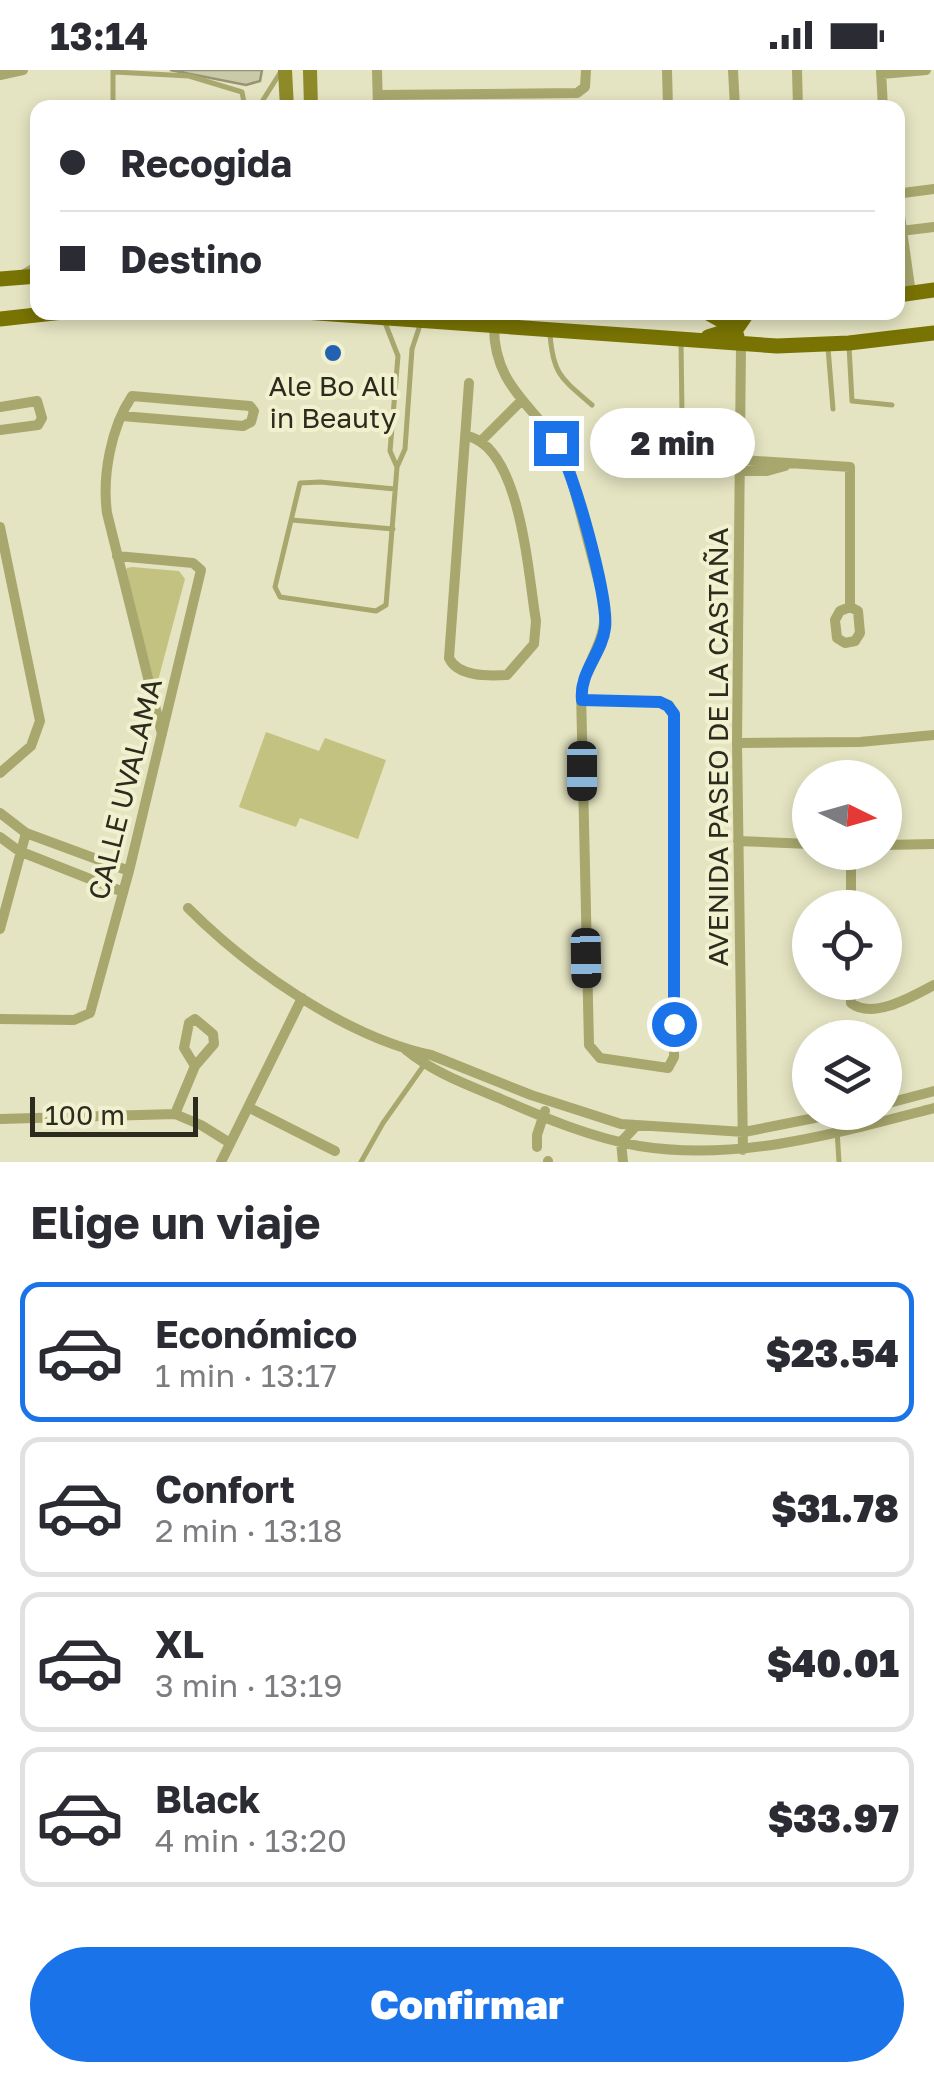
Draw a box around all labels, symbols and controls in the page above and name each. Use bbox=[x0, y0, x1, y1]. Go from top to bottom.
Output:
text: 13:14 bbox=[50, 13, 148, 58]
text: Recogida bbox=[120, 140, 292, 185]
text: Destino bbox=[120, 236, 262, 281]
marker: Ale Bo All in Beauty bbox=[322, 342, 344, 364]
place label: Ale Bo All in Beauty bbox=[269, 369, 397, 434]
callout: 2 min bbox=[591, 408, 756, 478]
route end bbox=[534, 421, 579, 466]
text: 2 min bbox=[630, 424, 715, 462]
street label: AVENIDA PASEO DE LA CASTAÑA bbox=[701, 527, 734, 966]
street label: CALLE UVALAMA bbox=[81, 674, 168, 903]
car bbox=[567, 741, 597, 801]
north arrow bbox=[792, 760, 902, 870]
map controls bbox=[792, 760, 902, 1130]
button: locate bbox=[792, 890, 902, 1000]
car bbox=[570, 928, 602, 988]
route start bbox=[652, 1002, 697, 1047]
button: layers bbox=[792, 1020, 902, 1130]
scale bar bbox=[30, 1092, 198, 1136]
text: 100 m bbox=[45, 1098, 125, 1131]
text: Elige un viaje bbox=[30, 1195, 321, 1249]
icon: car bbox=[35, 1307, 125, 1397]
text: Económico bbox=[155, 1311, 357, 1356]
text: $23.54 bbox=[765, 1330, 899, 1375]
text: 1 min · 13:17 bbox=[155, 1356, 337, 1394]
icon: car bbox=[35, 1462, 125, 1552]
text: Confort bbox=[155, 1466, 295, 1511]
text: $31.78 bbox=[771, 1485, 899, 1530]
text: 2 min · 13:18 bbox=[155, 1511, 343, 1549]
icon: car bbox=[35, 1617, 125, 1707]
text: XL bbox=[155, 1621, 204, 1666]
text: $40.01 bbox=[767, 1640, 899, 1685]
text: 3 min · 13:19 bbox=[155, 1666, 343, 1704]
icon: car bbox=[35, 1772, 125, 1862]
text: Black bbox=[155, 1776, 260, 1821]
text: $33.97 bbox=[768, 1795, 899, 1840]
text: 4 min · 13:20 bbox=[155, 1821, 347, 1859]
button: Confirmar bbox=[30, 1947, 904, 2062]

